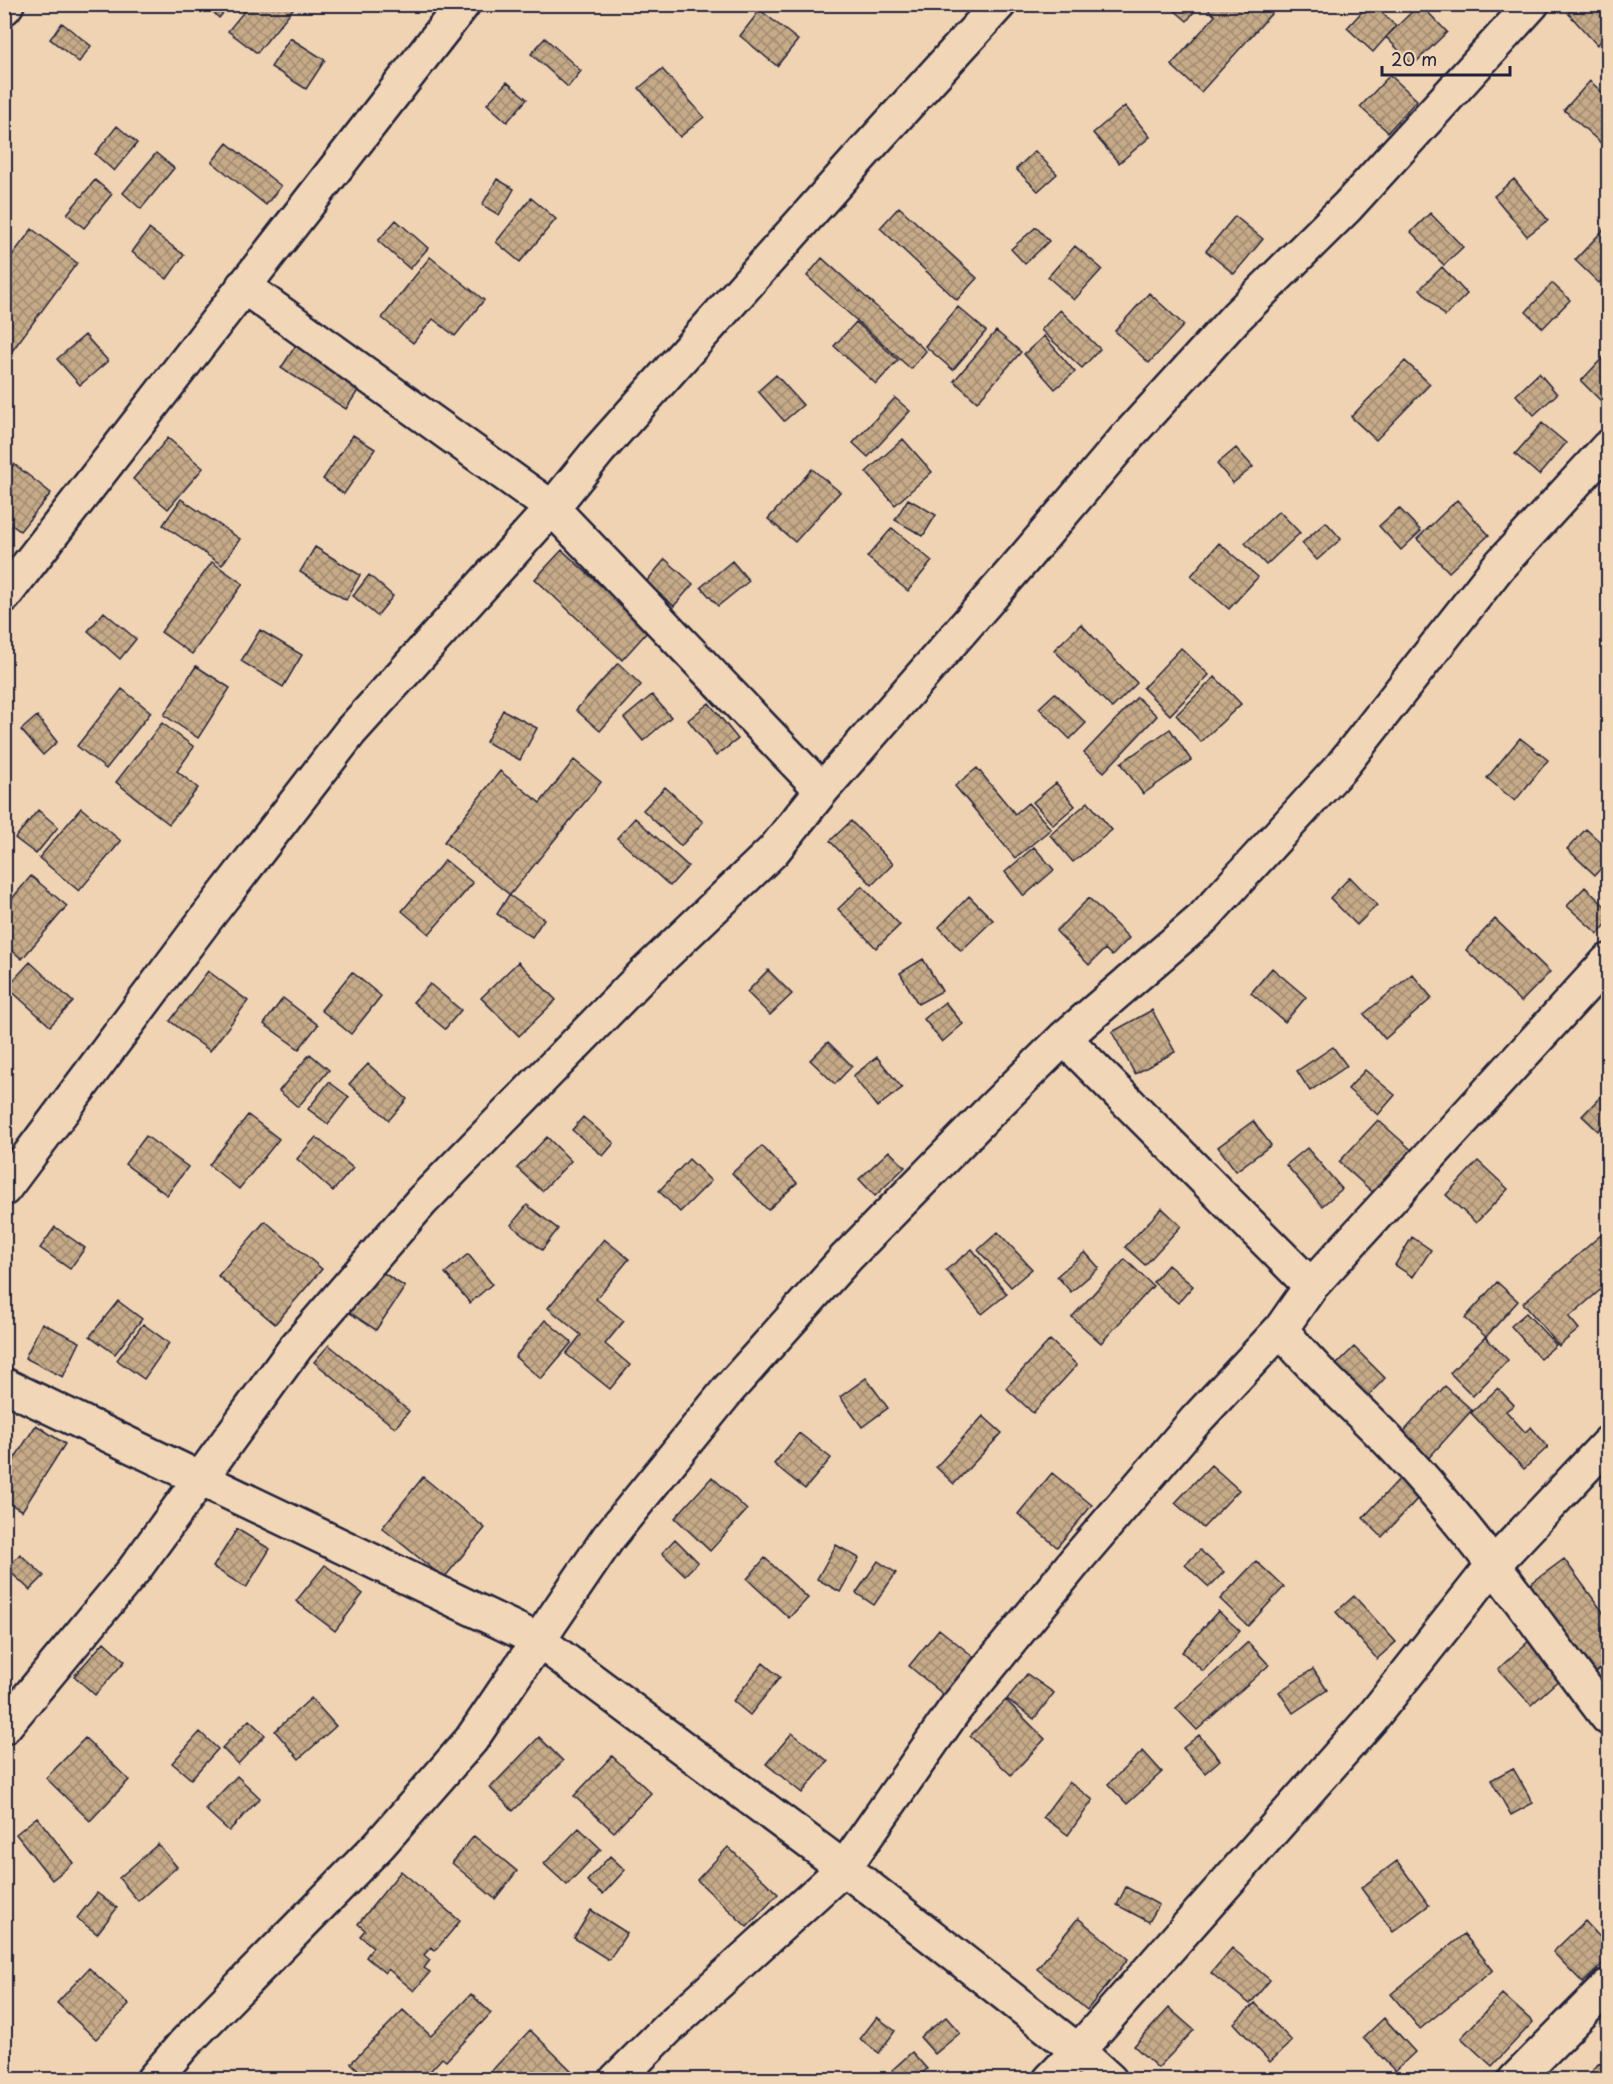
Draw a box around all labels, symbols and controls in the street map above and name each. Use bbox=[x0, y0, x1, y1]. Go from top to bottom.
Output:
scale bar bbox=[1382, 39, 1510, 77]
text: 20 m bbox=[1391, 45, 1437, 72]

